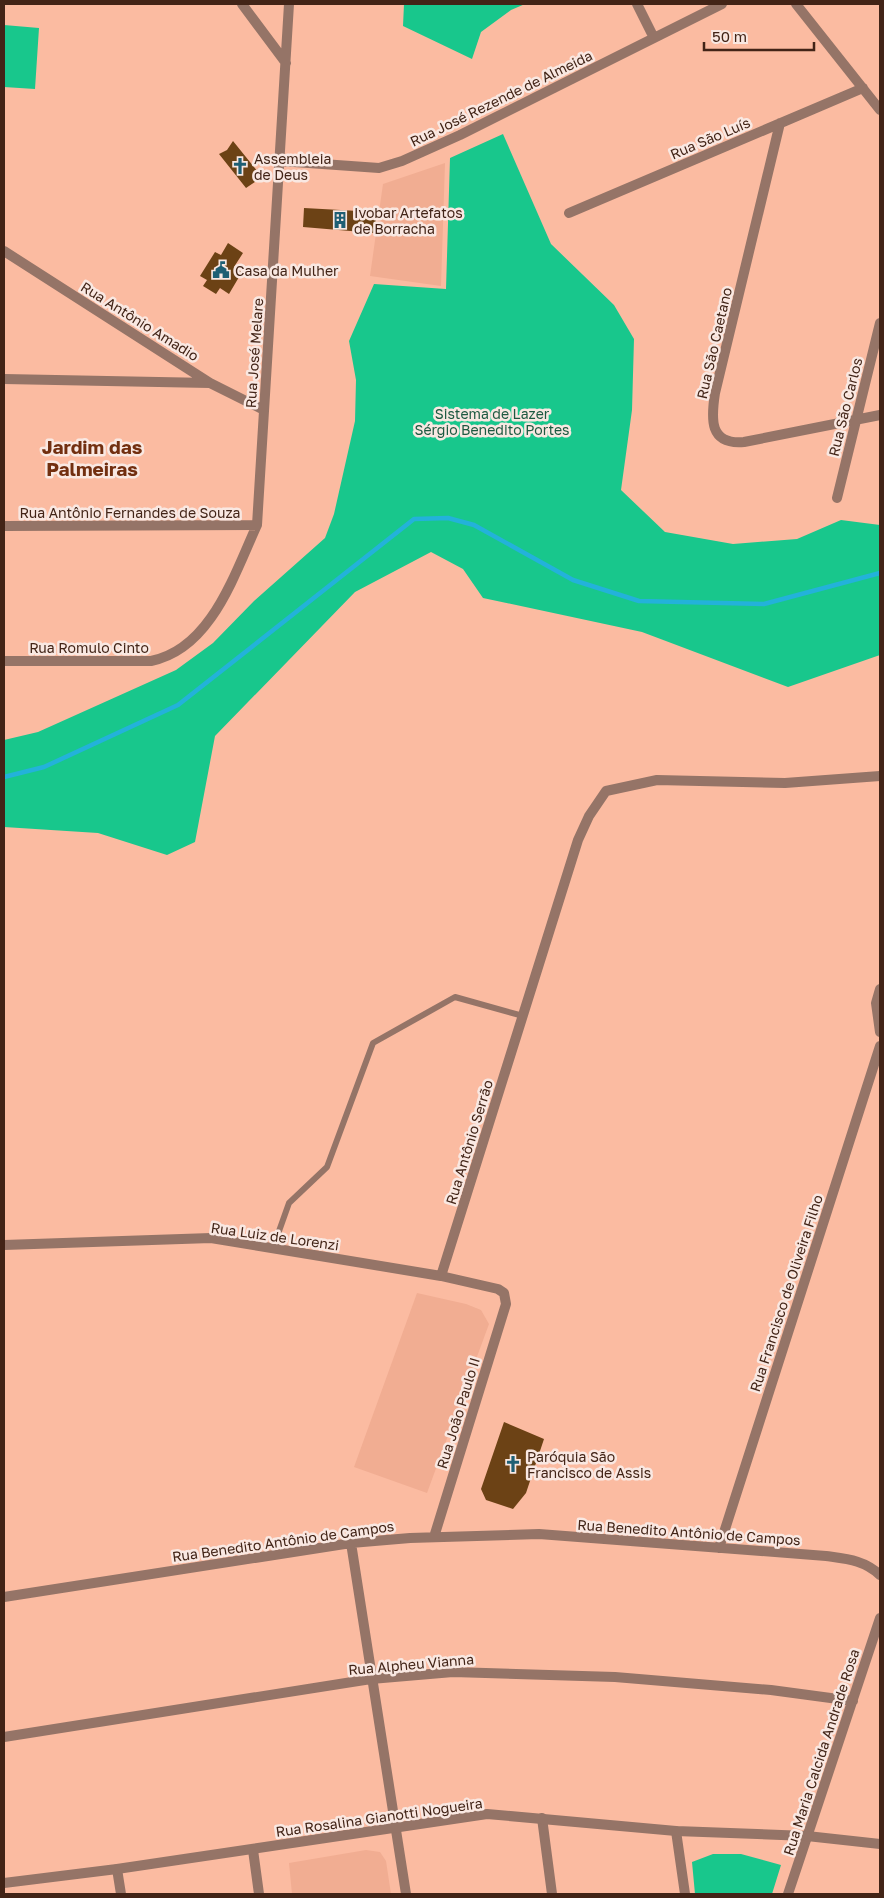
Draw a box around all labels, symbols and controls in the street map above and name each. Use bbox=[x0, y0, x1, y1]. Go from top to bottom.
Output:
scale bar bbox=[704, 20, 814, 52]
text: 50 m bbox=[712, 27, 747, 45]
street label: Rua José Rezende de Almeida bbox=[407, 46, 595, 150]
street label: Rua São Luís bbox=[667, 114, 753, 162]
place label: Assembleia de Deus bbox=[254, 150, 331, 183]
church icon: Assembleia de Deus bbox=[230, 156, 250, 176]
place label: Ivobar Artefatos de Borracha bbox=[354, 204, 463, 237]
building icon: Ivobar Artefatos de Borracha bbox=[330, 210, 350, 230]
public building icon: Casa da Mulher bbox=[211, 260, 231, 280]
place label: Casa da Mulher bbox=[235, 262, 339, 279]
street label: Rua Antônio Amadio bbox=[78, 278, 202, 364]
street label: Rua São Caetano bbox=[693, 286, 735, 400]
street label: Rua José Melare bbox=[242, 297, 266, 409]
street label: Rua São Carlos bbox=[825, 356, 865, 458]
park label: Sistema de Lazer Sérgio Benedito Portes bbox=[414, 405, 570, 438]
district label: Jardim das Palmeiras bbox=[42, 435, 143, 480]
street label: Rua Antônio Fernandes de Souza bbox=[20, 504, 240, 521]
street label: Rua Romulo Cinto bbox=[29, 639, 149, 656]
street label: Rua Antônio Serrão bbox=[442, 1078, 496, 1206]
street label: Rua Francisco de Oliveira Filho bbox=[746, 1192, 826, 1394]
street label: Rua Luiz de Lorenzi bbox=[210, 1219, 340, 1253]
street label: Rua João Paulo II bbox=[433, 1355, 483, 1471]
place label: Paróquia São Francisco de Assis bbox=[527, 1448, 651, 1481]
church icon: Paróquia São Francisco de Assis bbox=[503, 1454, 523, 1474]
street label: Rua Benedito Antônio de Campos bbox=[577, 1516, 801, 1548]
street label: Rua Benedito Antônio de Campos bbox=[171, 1517, 395, 1565]
street label: Rua Maria Calcida Andrade Rosa bbox=[780, 1647, 862, 1857]
street label: Rua Alpheu Vianna bbox=[347, 1650, 475, 1678]
street label: Rua Rosalina Gianotti Nogueira bbox=[275, 1794, 483, 1840]

